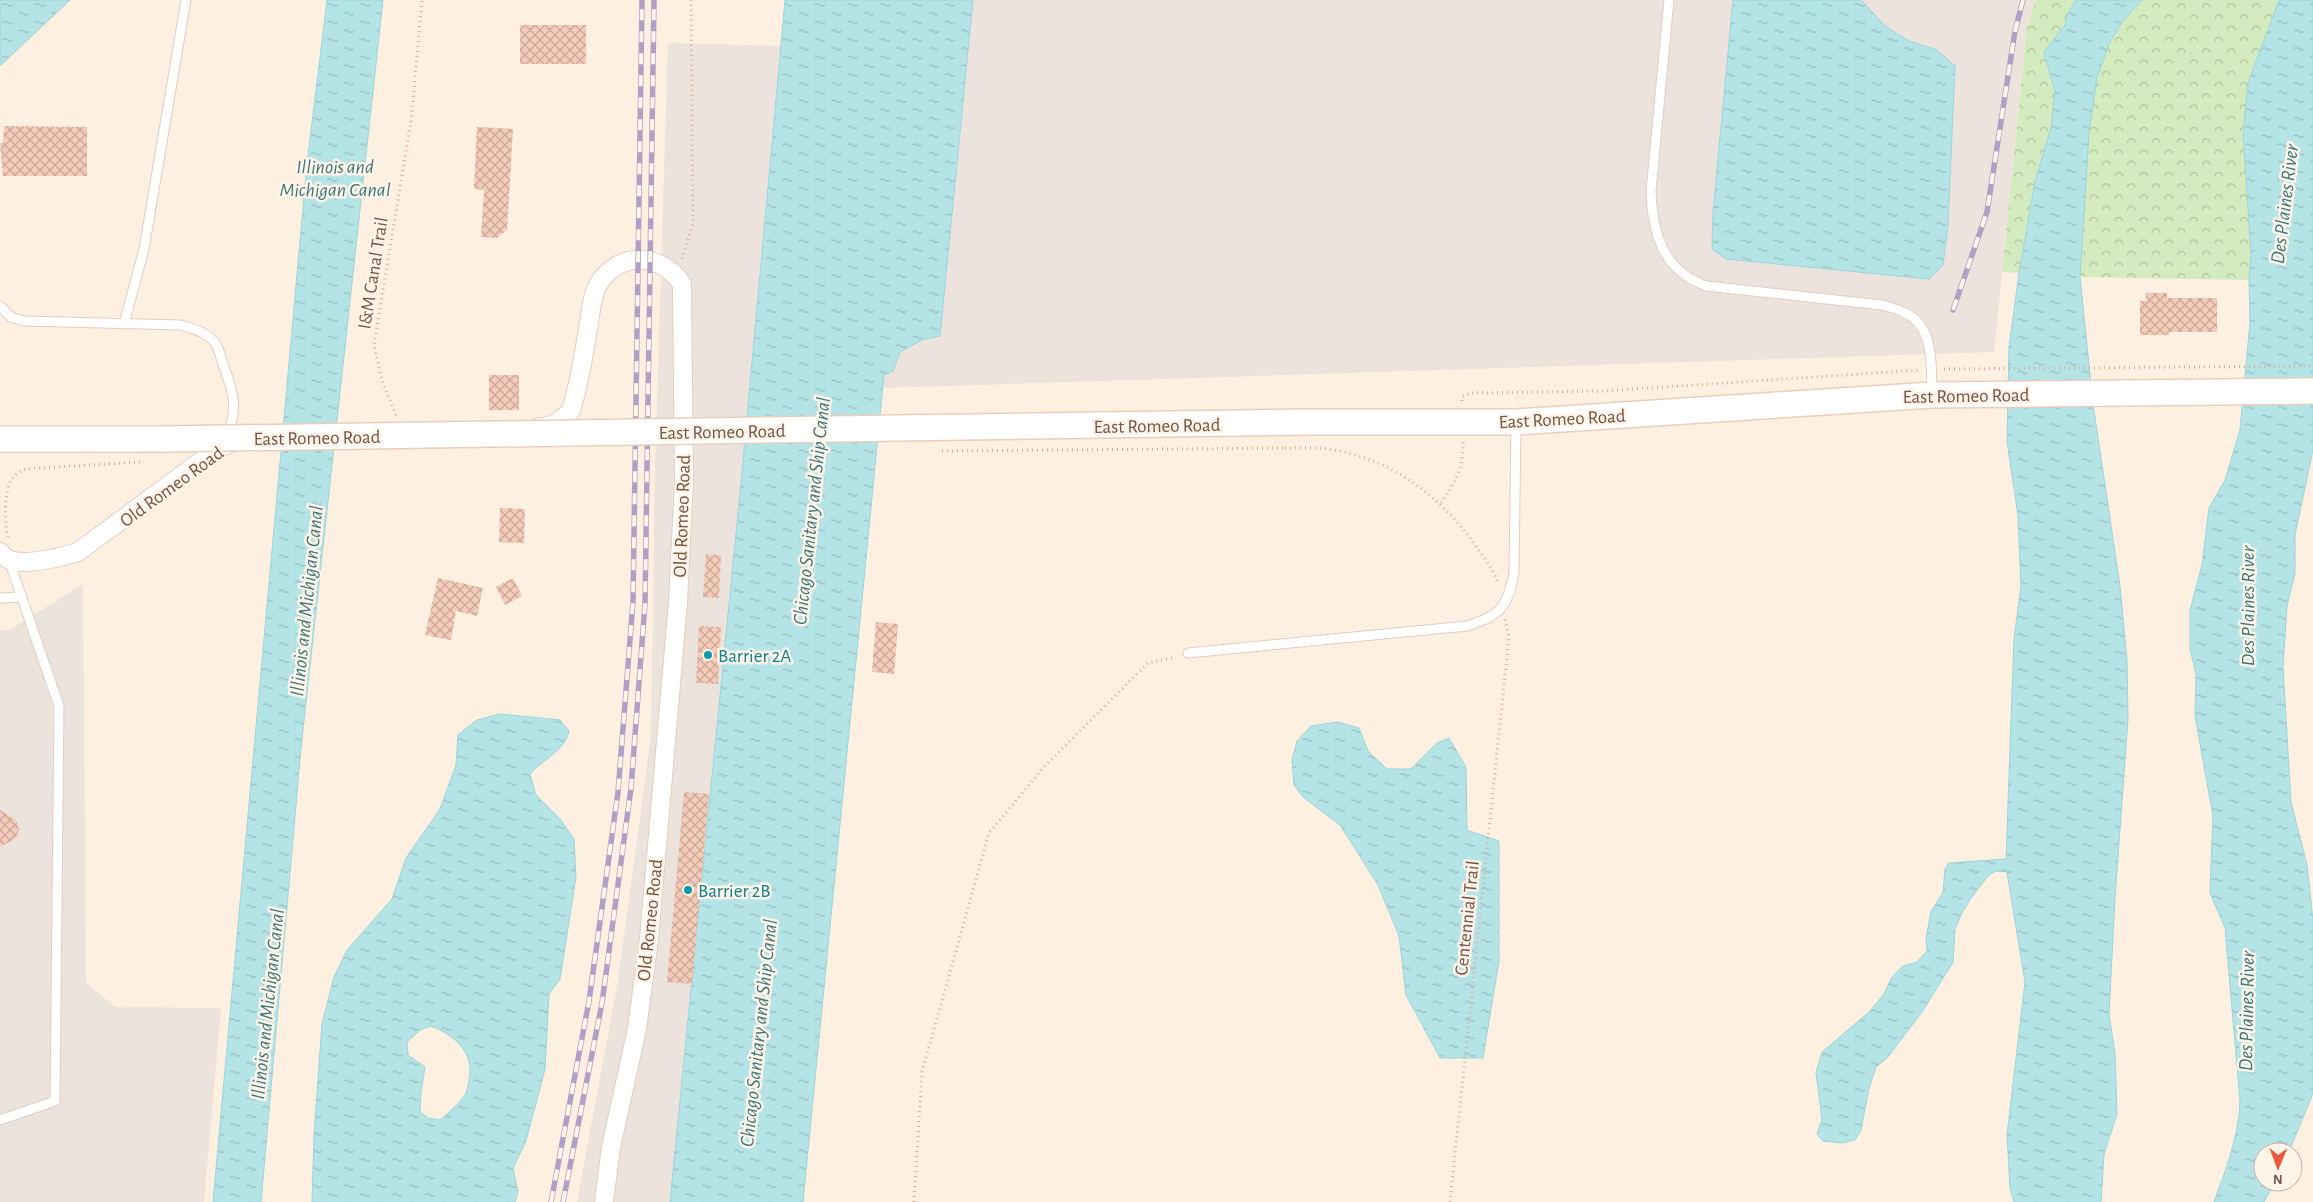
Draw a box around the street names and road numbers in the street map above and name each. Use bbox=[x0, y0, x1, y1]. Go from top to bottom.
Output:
street label: I&M Canal Trail bbox=[355, 216, 392, 331]
street label: East Romeo Road bbox=[1902, 386, 2030, 407]
street label: East Romeo Road bbox=[1498, 407, 1626, 432]
street label: East Romeo Road bbox=[1093, 416, 1221, 437]
street label: East Romeo Road bbox=[658, 422, 786, 443]
street label: East Romeo Road bbox=[253, 428, 381, 449]
street label: Old Romeo Road bbox=[117, 443, 227, 531]
street label: Old Romeo Road bbox=[671, 454, 694, 578]
street label: Old Romeo Road bbox=[635, 858, 666, 982]
street label: Centennial Trail bbox=[1452, 860, 1483, 977]

